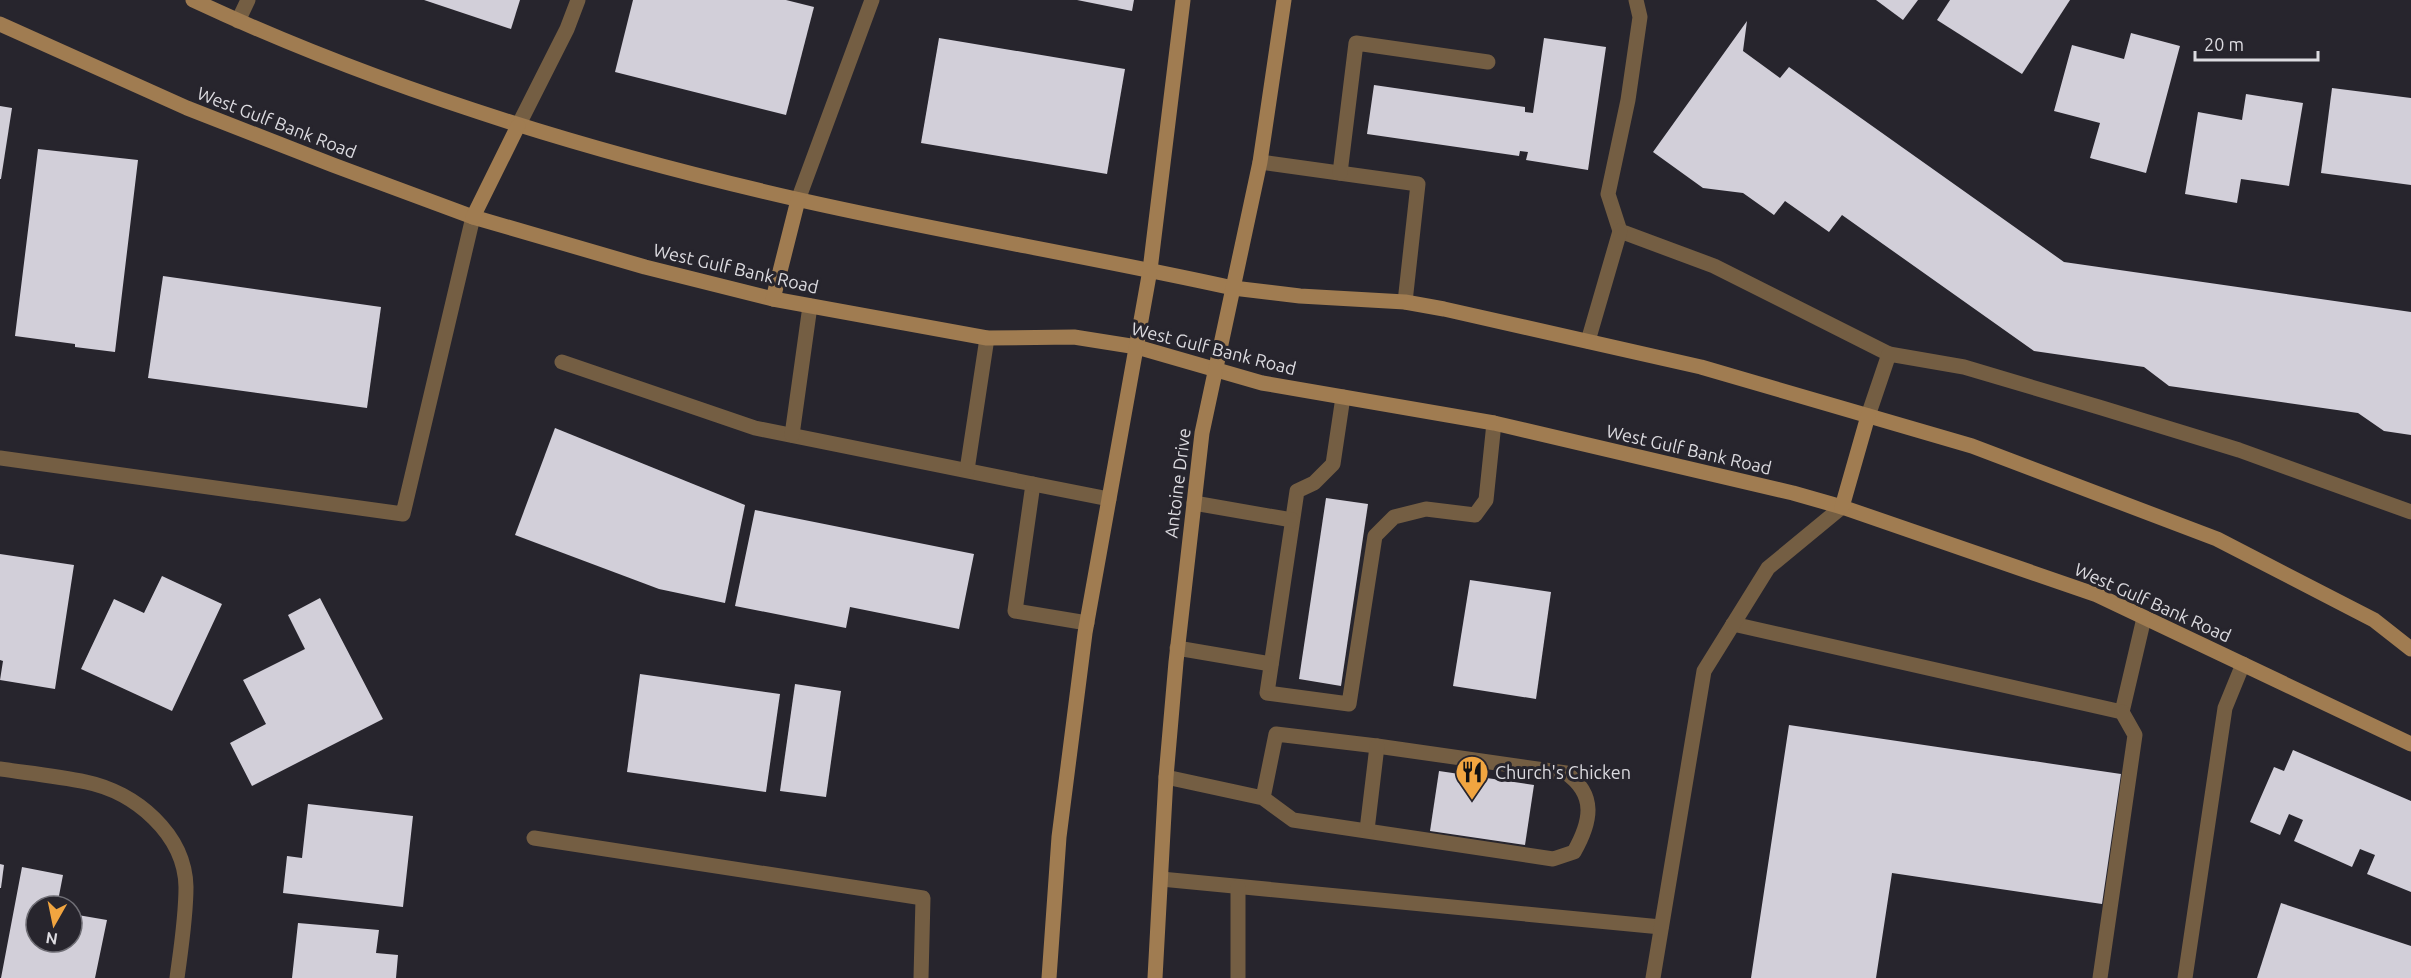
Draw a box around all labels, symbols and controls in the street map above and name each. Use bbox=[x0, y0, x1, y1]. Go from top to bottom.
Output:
scale bar bbox=[2195, 24, 2318, 62]
text: 20 m bbox=[2204, 34, 2244, 54]
street label: West Gulf Bank Road bbox=[195, 82, 359, 162]
street label: West Gulf Bank Road bbox=[651, 239, 821, 297]
street label: West Gulf Bank Road bbox=[1130, 318, 1298, 378]
street label: West Gulf Bank Road bbox=[1604, 420, 1774, 478]
street label: Antoine Drive bbox=[1160, 427, 1194, 539]
street label: West Gulf Bank Road bbox=[2072, 559, 2234, 645]
restaurant icon: Church's Chicken bbox=[1454, 754, 1490, 801]
place label: Church's Chicken bbox=[1495, 762, 1631, 782]
north arrow bbox=[24, 894, 84, 954]
text: N bbox=[44, 929, 59, 949]

